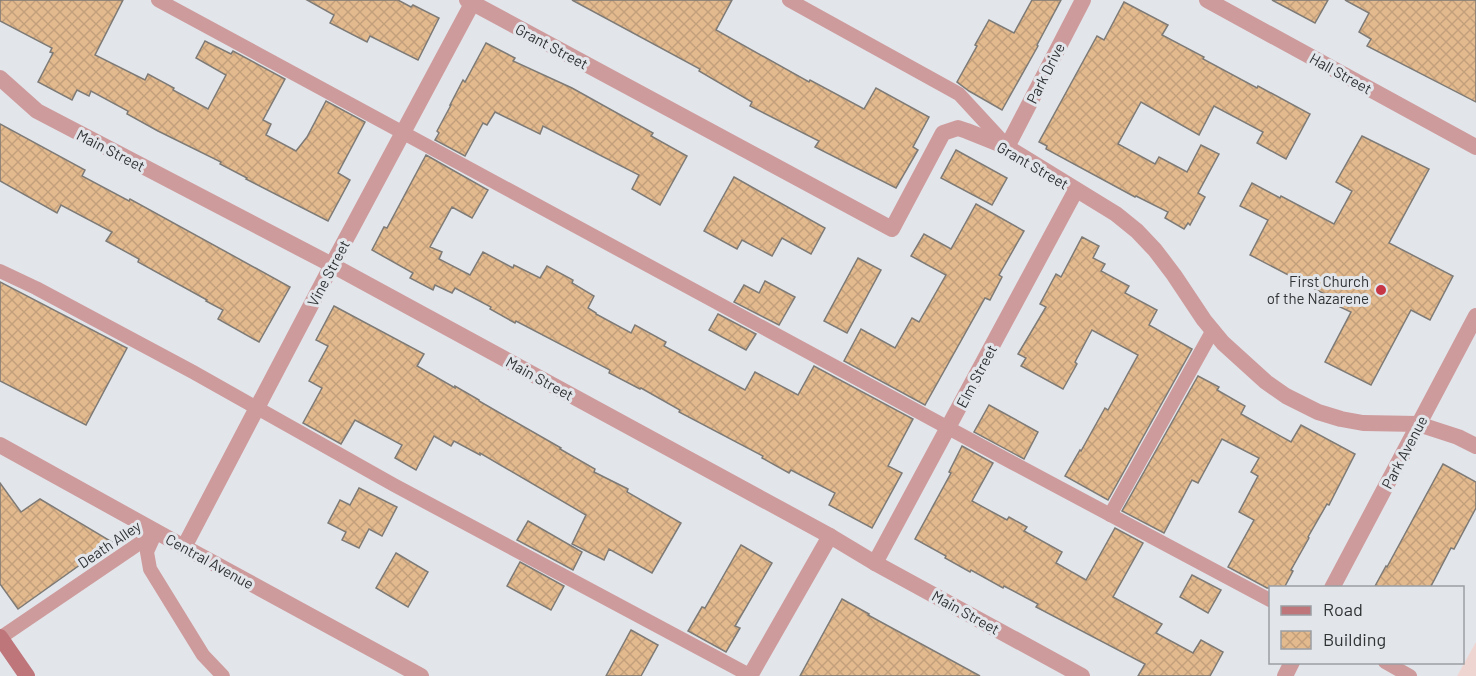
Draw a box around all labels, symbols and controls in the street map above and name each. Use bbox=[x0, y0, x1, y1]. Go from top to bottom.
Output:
street label: Grant Street bbox=[513, 19, 591, 73]
street label: Park Drive bbox=[1022, 40, 1068, 106]
street label: Hall Street bbox=[1307, 49, 1375, 97]
street label: Main Street bbox=[74, 125, 148, 175]
street label: Grant Street bbox=[994, 137, 1072, 193]
street label: Vine Street bbox=[303, 237, 353, 309]
place label: First Church of the Nazarene bbox=[1267, 272, 1369, 307]
marker: First Church of the Nazarene bbox=[1374, 283, 1388, 297]
street label: Elm Street bbox=[952, 341, 1000, 411]
street label: Main Street bbox=[503, 352, 577, 404]
street label: Park Avenue bbox=[1377, 412, 1431, 492]
street label: Death Alley bbox=[74, 516, 144, 572]
street label: Central Avenue bbox=[163, 529, 257, 593]
street label: Main Street bbox=[929, 586, 1003, 638]
legend bbox=[1269, 586, 1464, 664]
text: Road bbox=[1323, 598, 1363, 620]
text: Building bbox=[1323, 628, 1386, 650]

